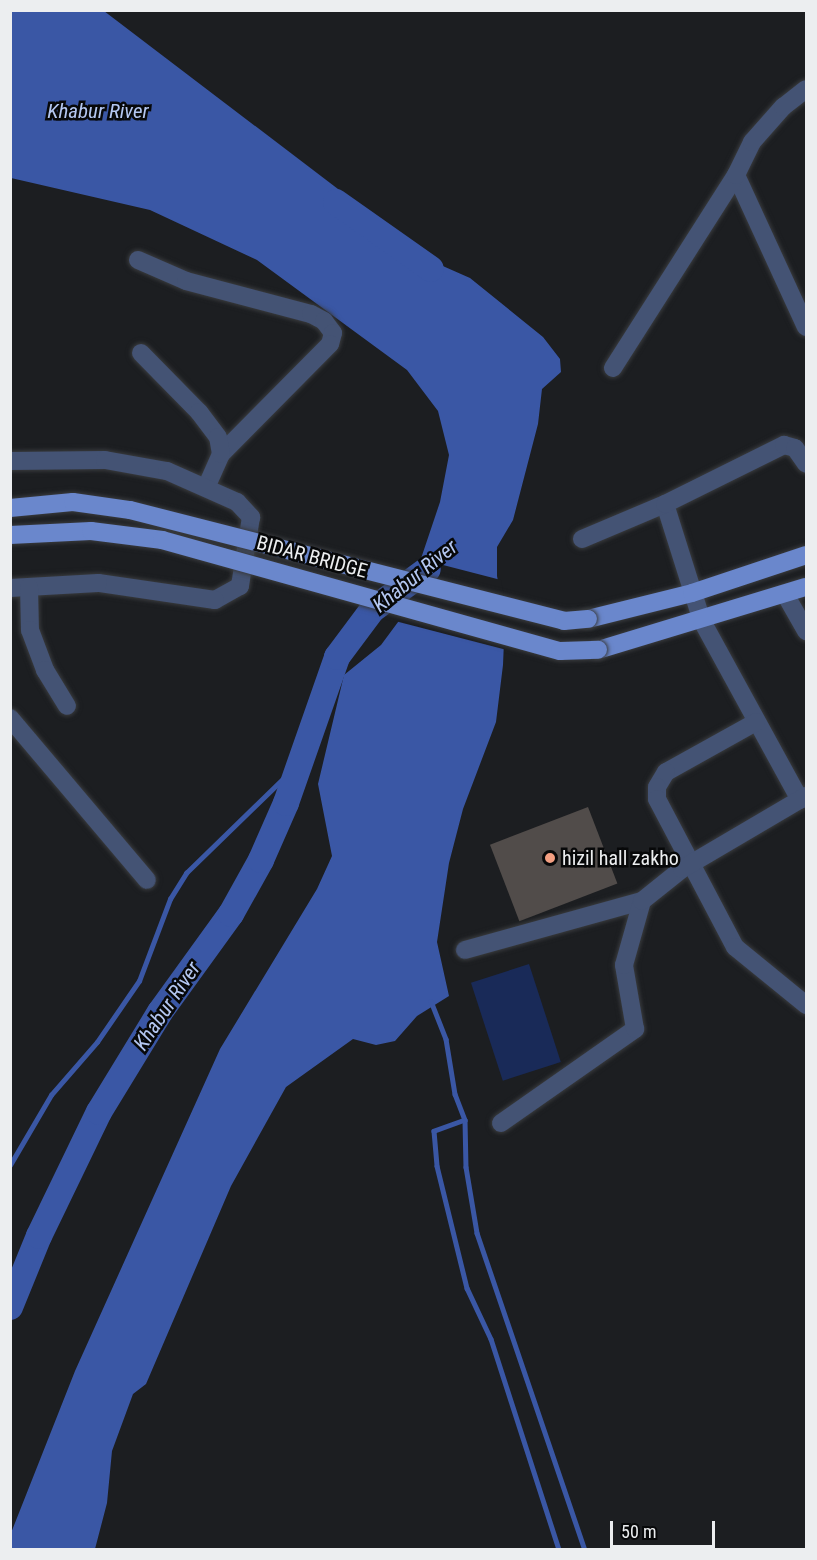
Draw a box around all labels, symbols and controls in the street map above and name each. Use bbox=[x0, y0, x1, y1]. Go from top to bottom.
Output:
water label: Khabur River bbox=[47, 98, 149, 124]
street label: BIDAR BRIDGE bbox=[254, 531, 370, 583]
water label: Khabur River bbox=[368, 534, 462, 618]
place label: hizil hall zakho bbox=[562, 846, 679, 870]
marker: hizil hall zakho bbox=[543, 851, 557, 865]
water label: Khabur River bbox=[128, 957, 206, 1055]
scale bar bbox=[613, 1509, 718, 1547]
text: 50 m bbox=[621, 1521, 656, 1542]

